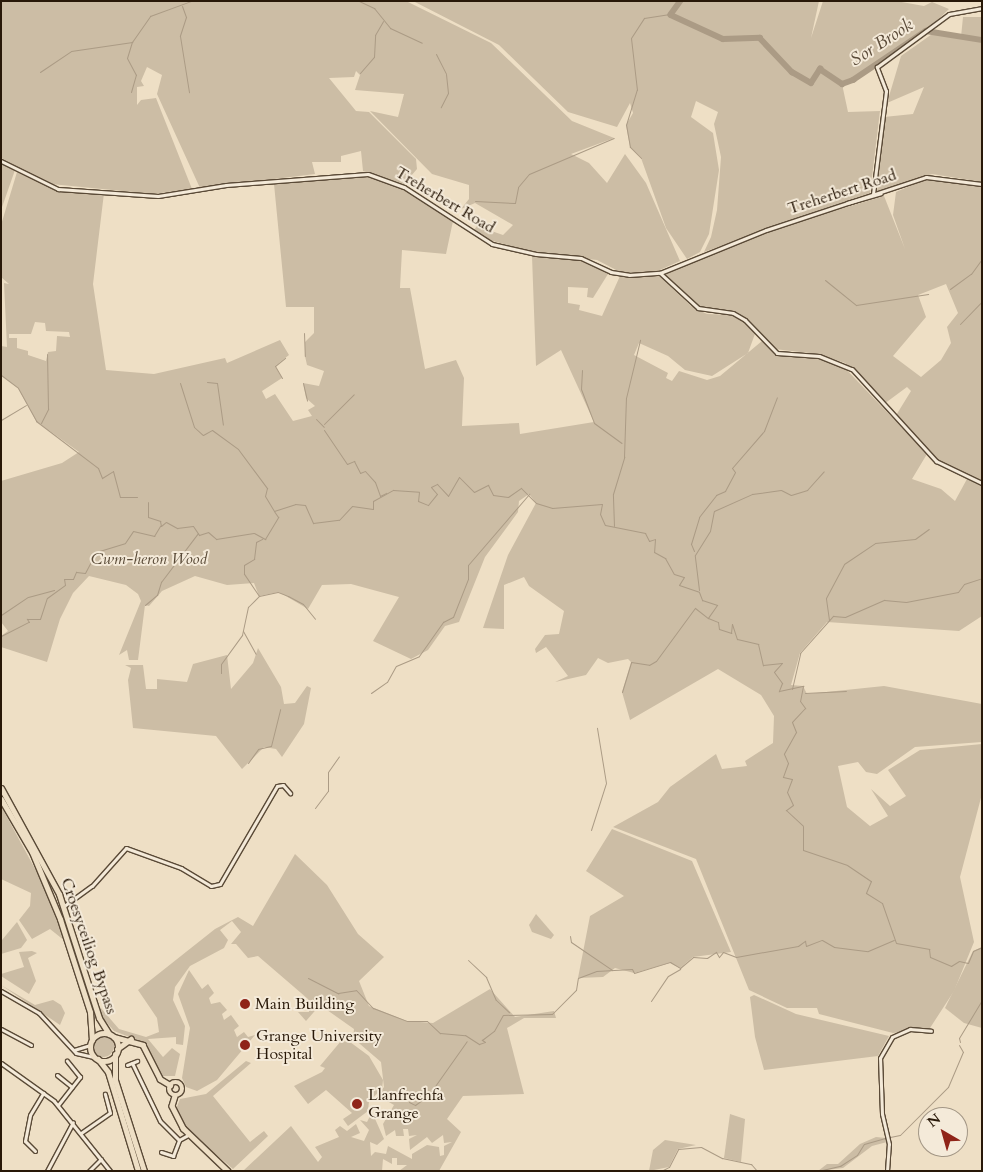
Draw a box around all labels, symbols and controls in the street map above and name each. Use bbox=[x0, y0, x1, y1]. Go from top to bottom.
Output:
water label: Sor Brook bbox=[846, 15, 918, 71]
street label: Treherbert Road bbox=[392, 163, 498, 237]
street label: Treherbert Road bbox=[785, 165, 899, 219]
park label: Cwm-heron Wood bbox=[91, 549, 207, 569]
street label: Croesyceiliog Bypass bbox=[57, 875, 121, 1017]
place label: Main Building bbox=[255, 994, 354, 1014]
marker: Main Building bbox=[239, 998, 251, 1010]
place label: Grange University Hospital bbox=[256, 1026, 382, 1064]
marker: Grange University Hospital bbox=[238, 1038, 252, 1052]
place label: Llanfrechfa Grange bbox=[368, 1085, 444, 1123]
marker: Llanfrechfa Grange bbox=[350, 1097, 364, 1111]
north arrow bbox=[918, 1107, 968, 1157]
text: N bbox=[923, 1109, 945, 1132]

